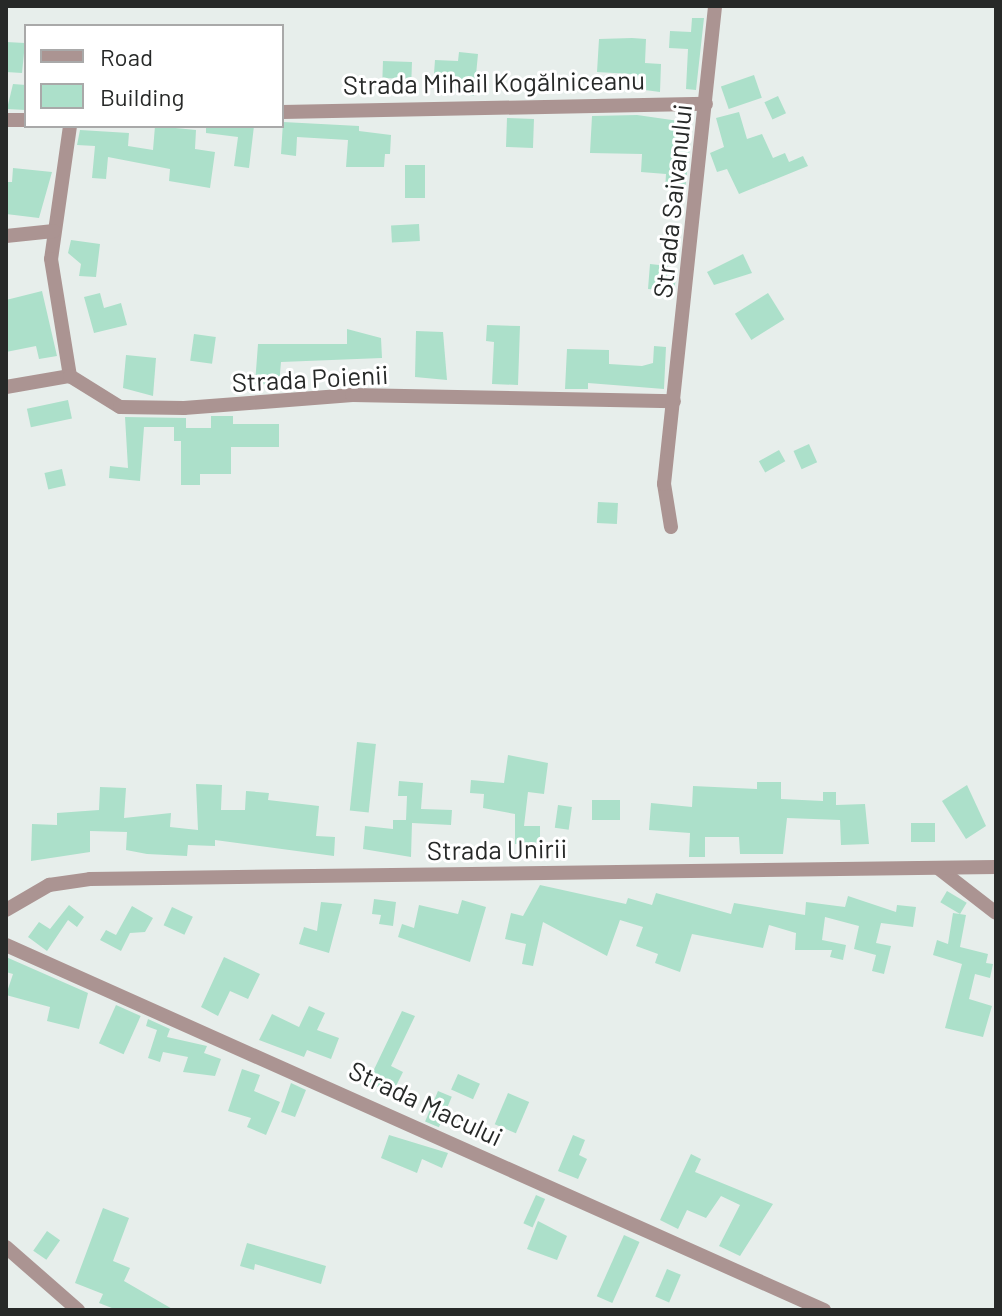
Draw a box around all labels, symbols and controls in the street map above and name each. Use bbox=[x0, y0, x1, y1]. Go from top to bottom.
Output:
legend bbox=[24, 24, 284, 128]
text: Road bbox=[100, 42, 153, 71]
street label: Strada Mihail Kogălniceanu bbox=[343, 64, 645, 100]
text: Building bbox=[100, 82, 184, 111]
street label: Strada Saivanului bbox=[646, 102, 698, 300]
street label: Strada Poienii bbox=[231, 358, 389, 398]
street label: Strada Unirii bbox=[427, 832, 567, 866]
street label: Strada Macului bbox=[344, 1054, 508, 1152]

